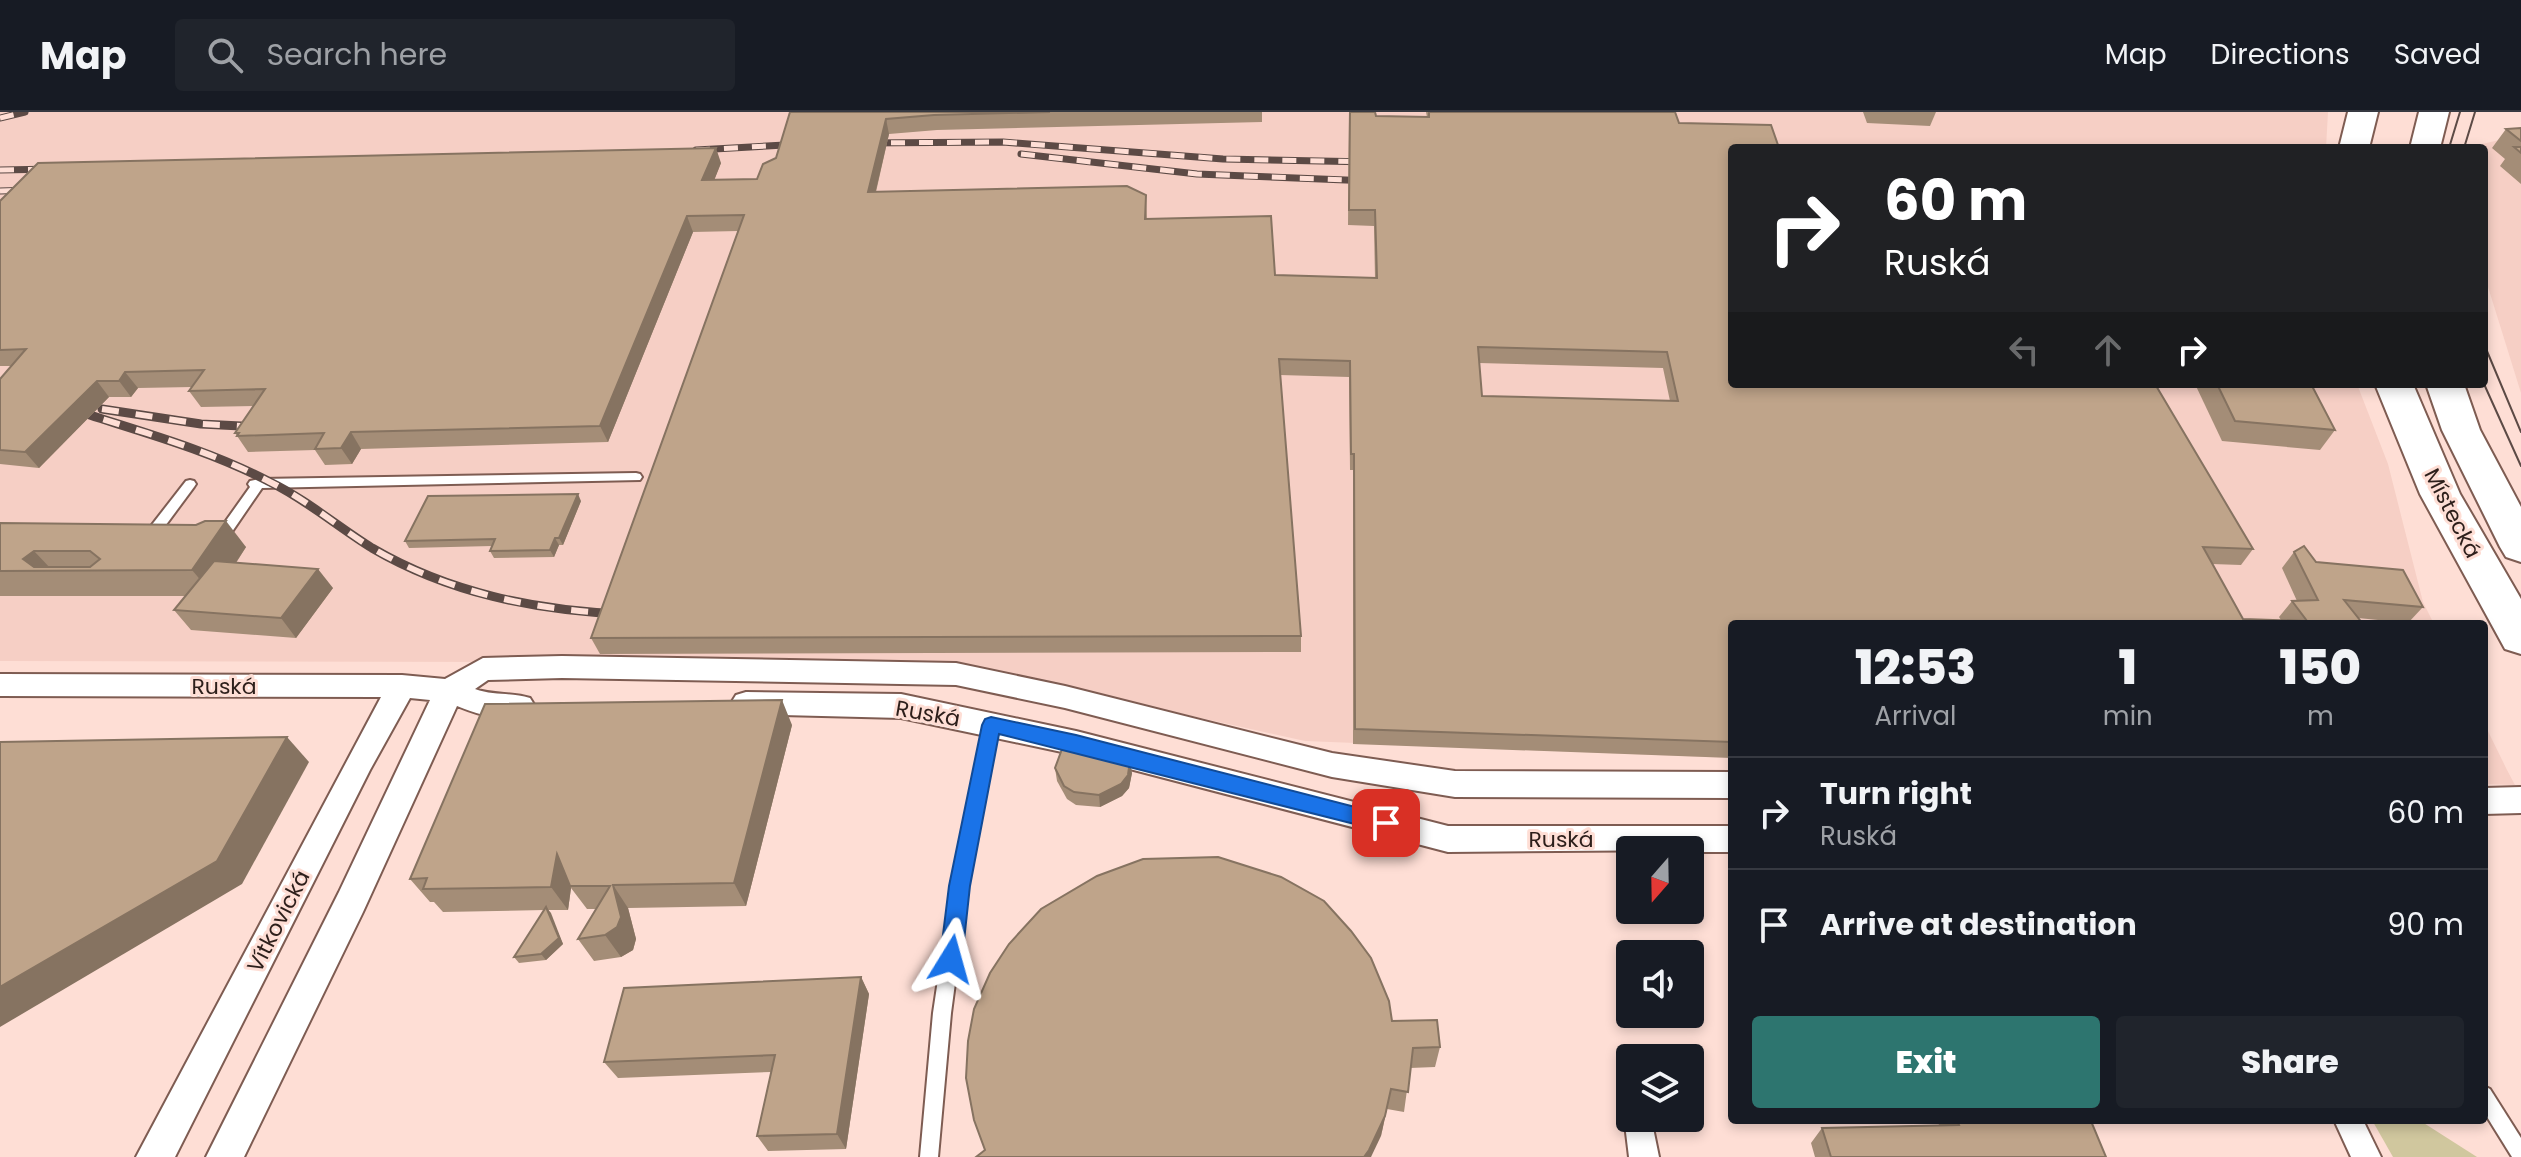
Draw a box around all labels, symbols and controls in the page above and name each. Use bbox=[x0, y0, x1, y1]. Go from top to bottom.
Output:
search box bbox=[175, 19, 735, 91]
text: Map bbox=[40, 29, 127, 82]
icon: search bbox=[203, 33, 247, 77]
text: Search here bbox=[267, 33, 447, 76]
text: Map bbox=[2105, 35, 2167, 74]
text: Directions bbox=[2211, 35, 2350, 74]
text: Saved bbox=[2394, 35, 2481, 74]
text: 60 m bbox=[1884, 161, 2027, 240]
icon: right bbox=[1752, 176, 1856, 280]
text: Ruská bbox=[1884, 237, 1991, 288]
icon: left bbox=[2002, 328, 2046, 372]
icon: ahead bbox=[2086, 328, 2130, 372]
icon: right bbox=[2170, 328, 2214, 372]
street label: Místecká bbox=[2417, 463, 2488, 563]
text: 12:53 bbox=[1855, 634, 1976, 701]
text: 1 bbox=[2118, 634, 2137, 701]
text: 150 bbox=[2280, 634, 2361, 701]
street label: Ruská bbox=[191, 671, 257, 702]
street label: Ruská bbox=[893, 693, 963, 734]
text: Arrival bbox=[1874, 698, 1956, 734]
text: min bbox=[2103, 698, 2153, 734]
text: m bbox=[2307, 698, 2334, 734]
text: Turn right bbox=[1820, 772, 1972, 815]
pin bbox=[1352, 789, 1420, 857]
icon: right bbox=[1752, 791, 1796, 835]
text: 60 m bbox=[2387, 791, 2464, 834]
icon: arrive bbox=[1364, 801, 1408, 845]
text: Ruská bbox=[1820, 818, 1897, 854]
street label: Ruská bbox=[1528, 824, 1594, 855]
north arrow bbox=[1616, 836, 1704, 924]
map controls bbox=[1616, 836, 1704, 1132]
street label: Vítkovická bbox=[239, 865, 317, 978]
icon: arrive bbox=[1752, 903, 1796, 947]
text: Arrive at destination bbox=[1820, 903, 2137, 946]
text: 90 m bbox=[2387, 903, 2464, 946]
position arrow bbox=[909, 917, 993, 1001]
button: sound bbox=[1616, 940, 1704, 1028]
button: Exit bbox=[1752, 1016, 2100, 1108]
button: Share bbox=[2116, 1016, 2464, 1108]
button: layers bbox=[1616, 1044, 1704, 1132]

